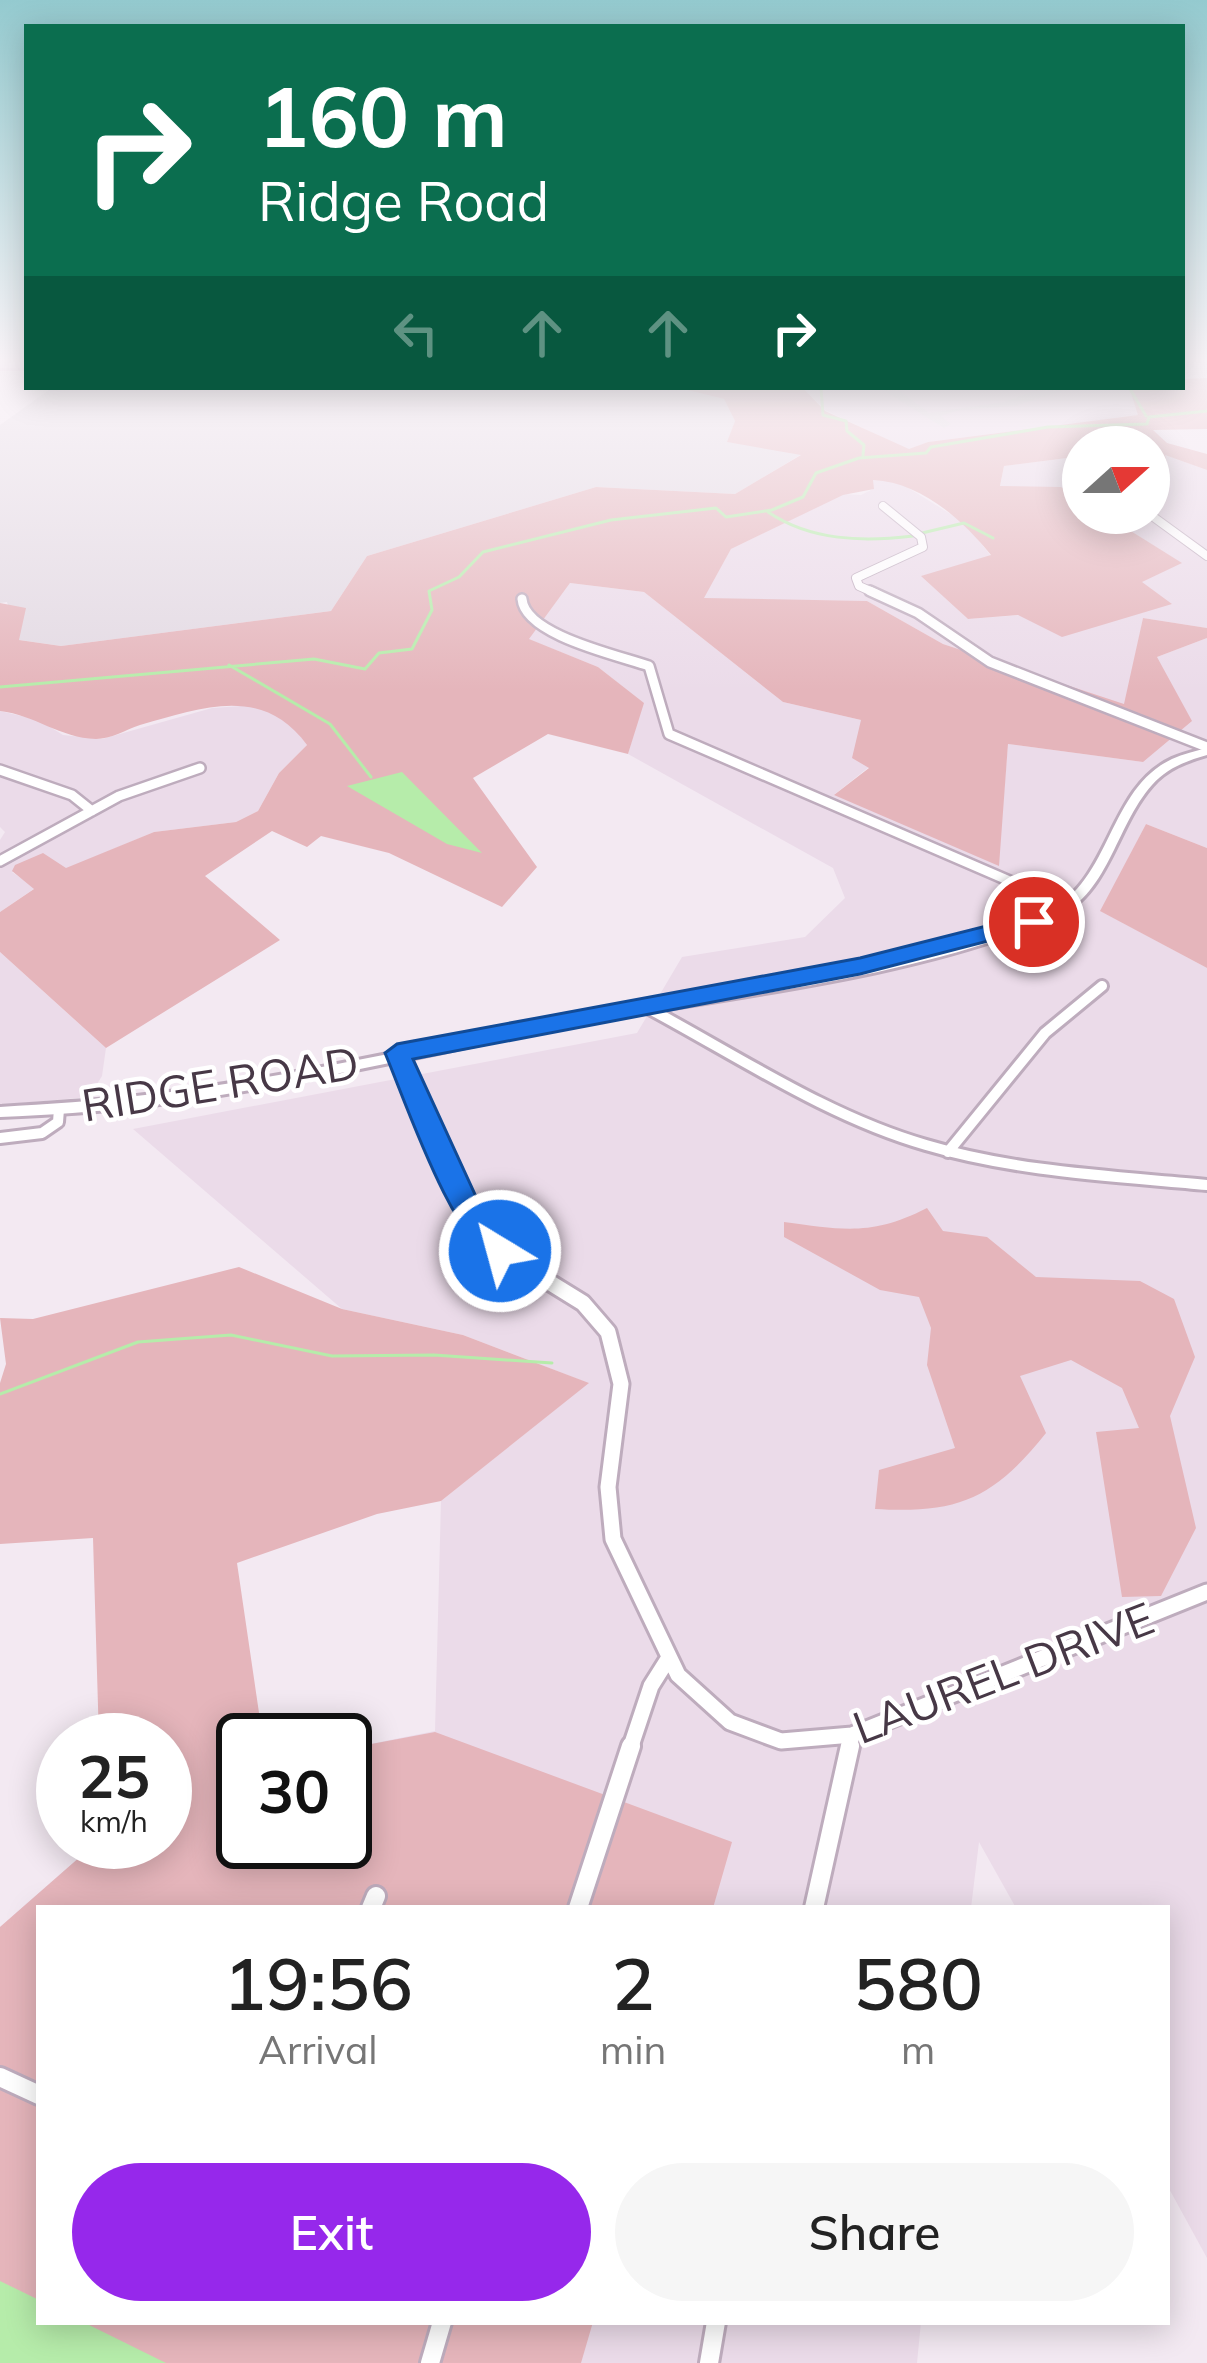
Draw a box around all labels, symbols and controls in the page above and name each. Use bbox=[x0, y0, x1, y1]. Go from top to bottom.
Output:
text: 160 m bbox=[258, 63, 508, 168]
icon: right bbox=[60, 72, 216, 228]
text: Ridge Road bbox=[258, 167, 549, 235]
icon: left bbox=[383, 300, 449, 366]
icon: ahead bbox=[509, 300, 575, 366]
icon: ahead bbox=[635, 300, 701, 366]
icon: right bbox=[761, 300, 827, 366]
north arrow bbox=[1062, 426, 1170, 534]
map controls bbox=[1062, 426, 1170, 534]
pin bbox=[983, 871, 1085, 973]
icon: arrive bbox=[1001, 889, 1067, 955]
street label: RIDGE ROAD bbox=[78, 1033, 362, 1133]
position arrow bbox=[437, 1188, 563, 1314]
street label: LAUREL DRIVE bbox=[845, 1589, 1161, 1755]
speed limit sign: 30 bbox=[216, 1713, 372, 1869]
text: 25 bbox=[78, 1738, 150, 1813]
text: km/h bbox=[80, 1802, 148, 1840]
text: 19:56 bbox=[223, 1938, 413, 2028]
text: 2 bbox=[612, 1938, 655, 2028]
text: 580 bbox=[853, 1938, 983, 2028]
text: Arrival bbox=[258, 2025, 378, 2074]
text: min bbox=[600, 2025, 666, 2074]
text: m bbox=[901, 2025, 935, 2074]
button: Exit bbox=[72, 2163, 591, 2301]
button: Share bbox=[615, 2163, 1134, 2301]

